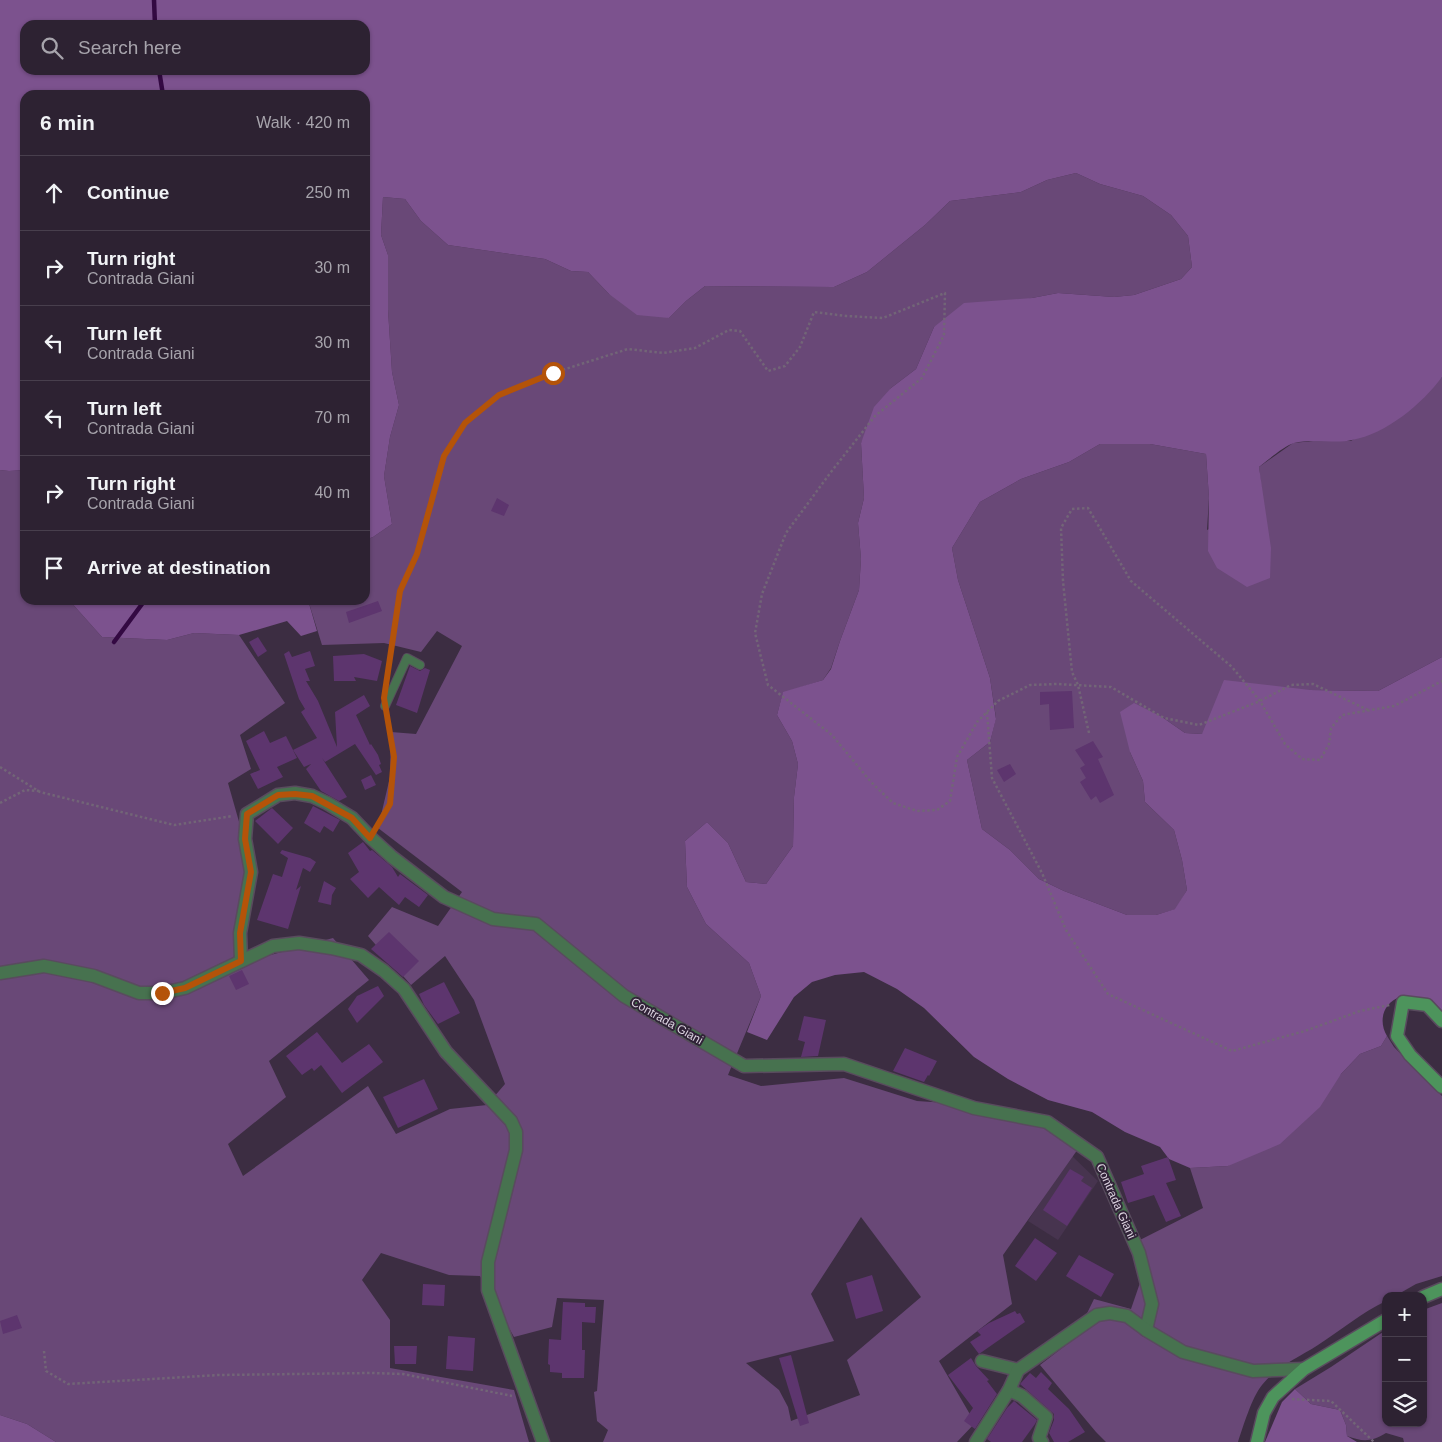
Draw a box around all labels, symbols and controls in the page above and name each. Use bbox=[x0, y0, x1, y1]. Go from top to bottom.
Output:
search box bbox=[20, 20, 370, 75]
icon: search bbox=[38, 34, 66, 62]
text: Search here bbox=[78, 37, 182, 58]
text: 6 min bbox=[40, 111, 95, 134]
text: Walk · 420 m bbox=[256, 114, 350, 131]
icon: ahead bbox=[40, 179, 68, 207]
text: Continue bbox=[87, 182, 169, 203]
text: 250 m bbox=[306, 184, 350, 201]
text: Turn right bbox=[87, 248, 175, 269]
icon: right bbox=[40, 254, 68, 282]
text: 30 m bbox=[314, 259, 350, 276]
text: Contrada Giani bbox=[87, 270, 195, 287]
text: Turn left bbox=[87, 323, 162, 344]
icon: left bbox=[40, 329, 68, 357]
text: 30 m bbox=[314, 334, 350, 351]
text: Contrada Giani bbox=[87, 345, 195, 362]
route start bbox=[542, 362, 565, 385]
text: Turn left bbox=[87, 398, 162, 419]
icon: left bbox=[40, 404, 68, 432]
text: 70 m bbox=[314, 409, 350, 426]
text: Contrada Giani bbox=[87, 420, 195, 437]
text: Turn right bbox=[87, 473, 175, 494]
icon: right bbox=[40, 479, 68, 507]
text: 40 m bbox=[314, 484, 350, 501]
text: Contrada Giani bbox=[87, 495, 195, 512]
icon: arrive bbox=[40, 554, 68, 582]
text: Arrive at destination bbox=[87, 557, 271, 578]
route end bbox=[151, 982, 174, 1005]
street label: Contrada Giani bbox=[629, 995, 705, 1047]
street label: Contrada Giani bbox=[1093, 1161, 1139, 1241]
map controls bbox=[1382, 1292, 1427, 1427]
button: + bbox=[1382, 1292, 1427, 1337]
button: − bbox=[1382, 1337, 1427, 1382]
button: layers bbox=[1382, 1382, 1427, 1427]

